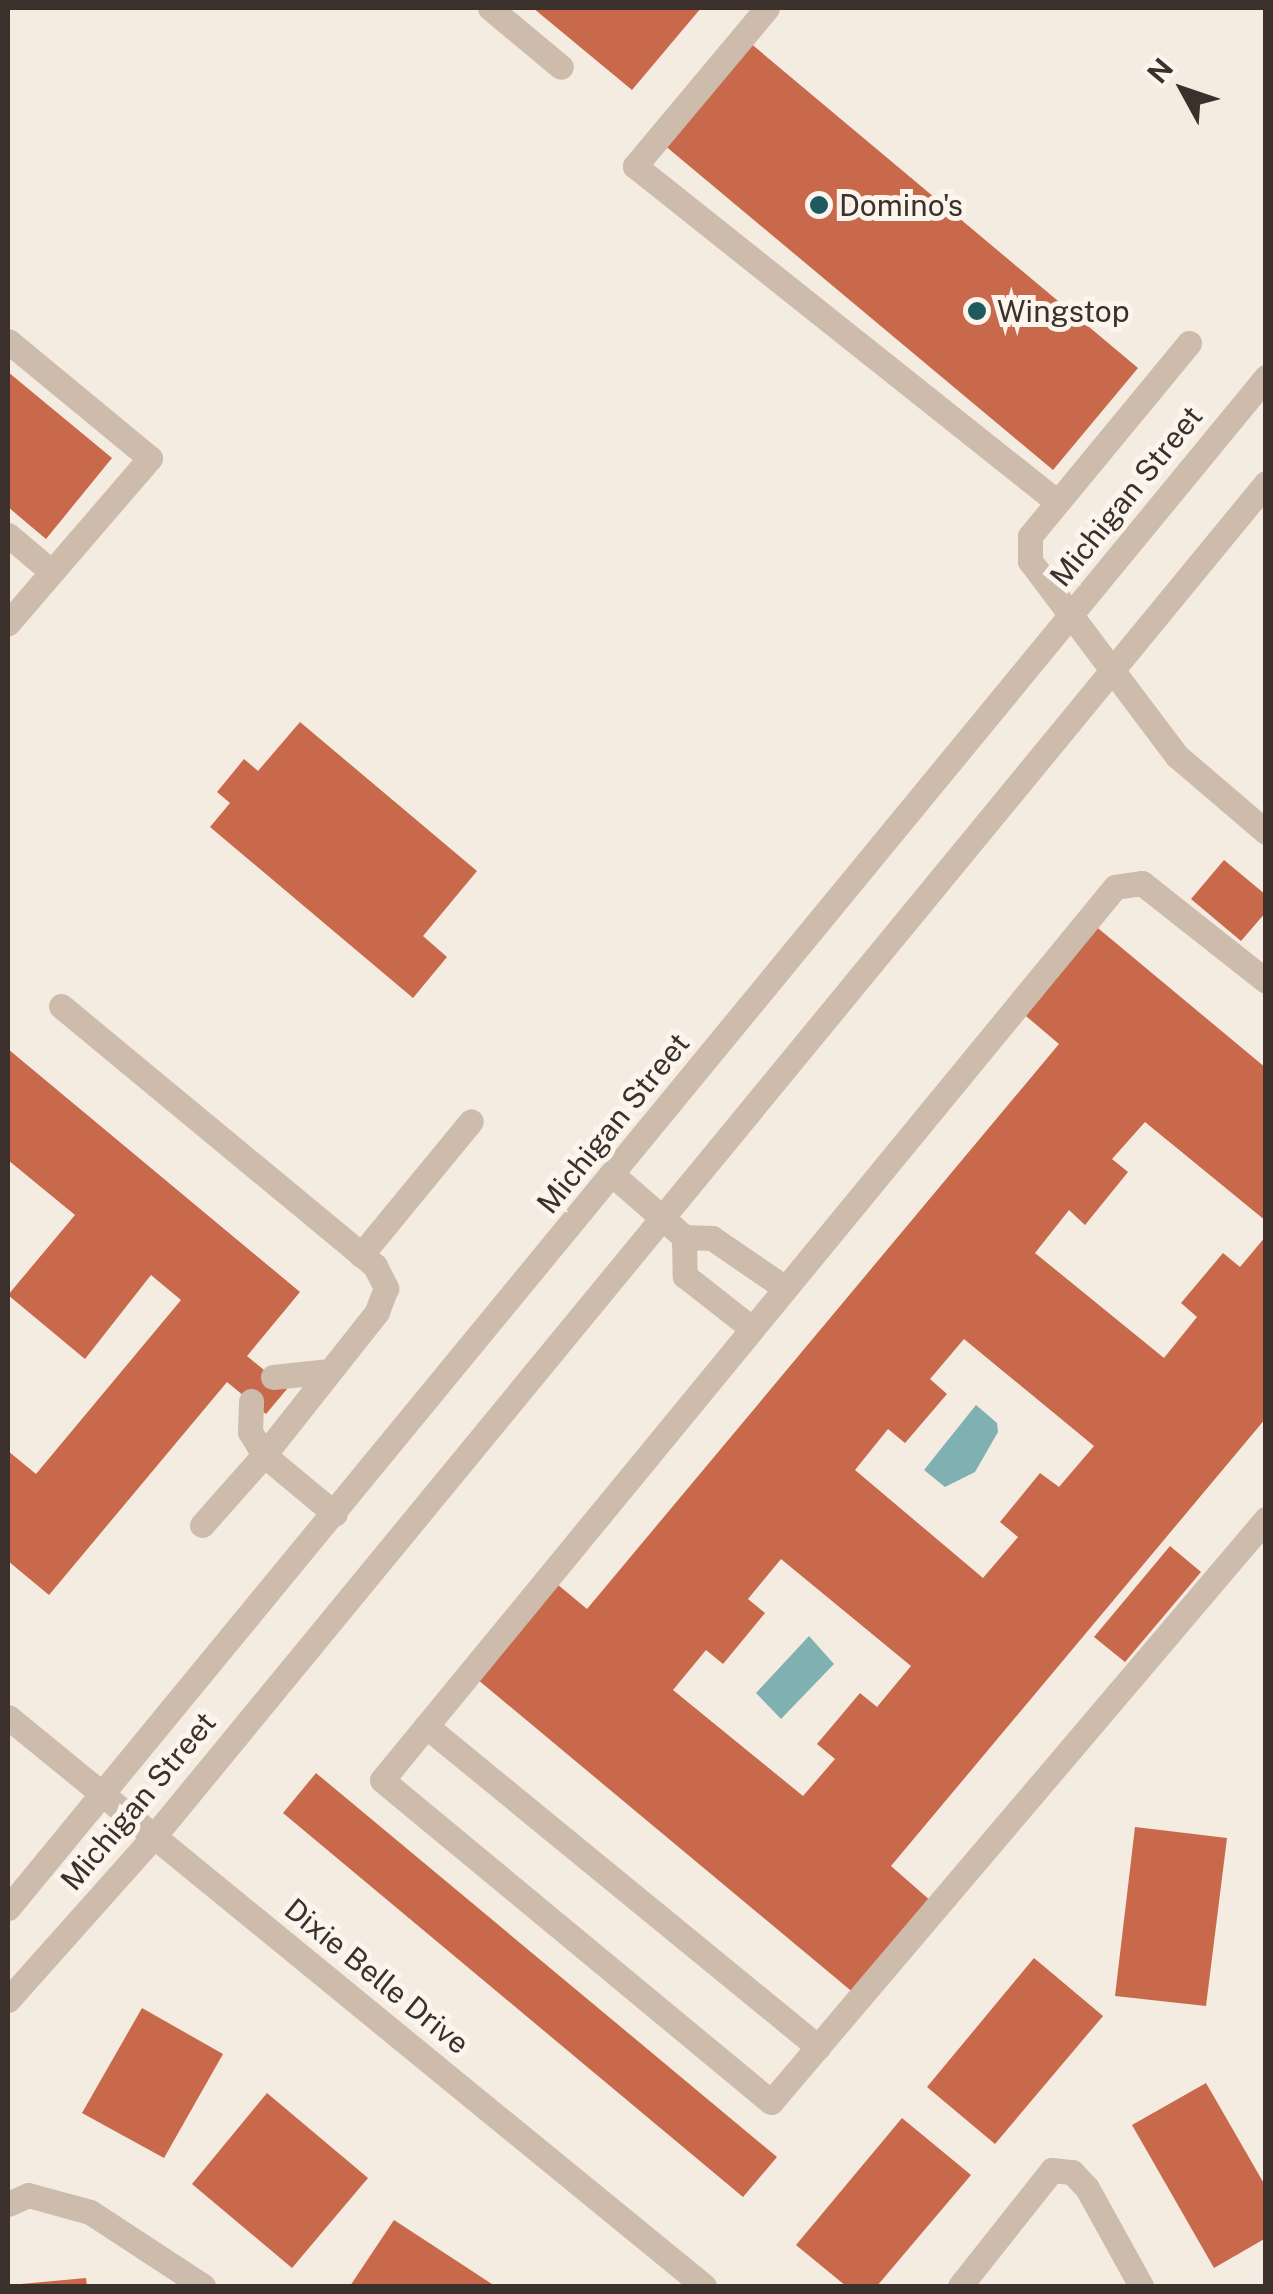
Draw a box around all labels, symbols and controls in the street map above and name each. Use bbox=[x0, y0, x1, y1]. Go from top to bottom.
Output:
north arrow bbox=[1133, 40, 1233, 140]
text: N bbox=[1140, 51, 1179, 89]
place label: Domino's bbox=[839, 187, 963, 223]
marker: Domino's bbox=[808, 194, 830, 216]
place label: Wingstop bbox=[997, 293, 1130, 329]
marker: Wingstop bbox=[966, 300, 988, 322]
street label: Michigan Street bbox=[1042, 398, 1210, 594]
street label: Michigan Street bbox=[529, 1025, 697, 1221]
street label: Michigan Street bbox=[53, 1704, 223, 1898]
street label: Dixie Belle Drive bbox=[277, 1891, 477, 2061]

